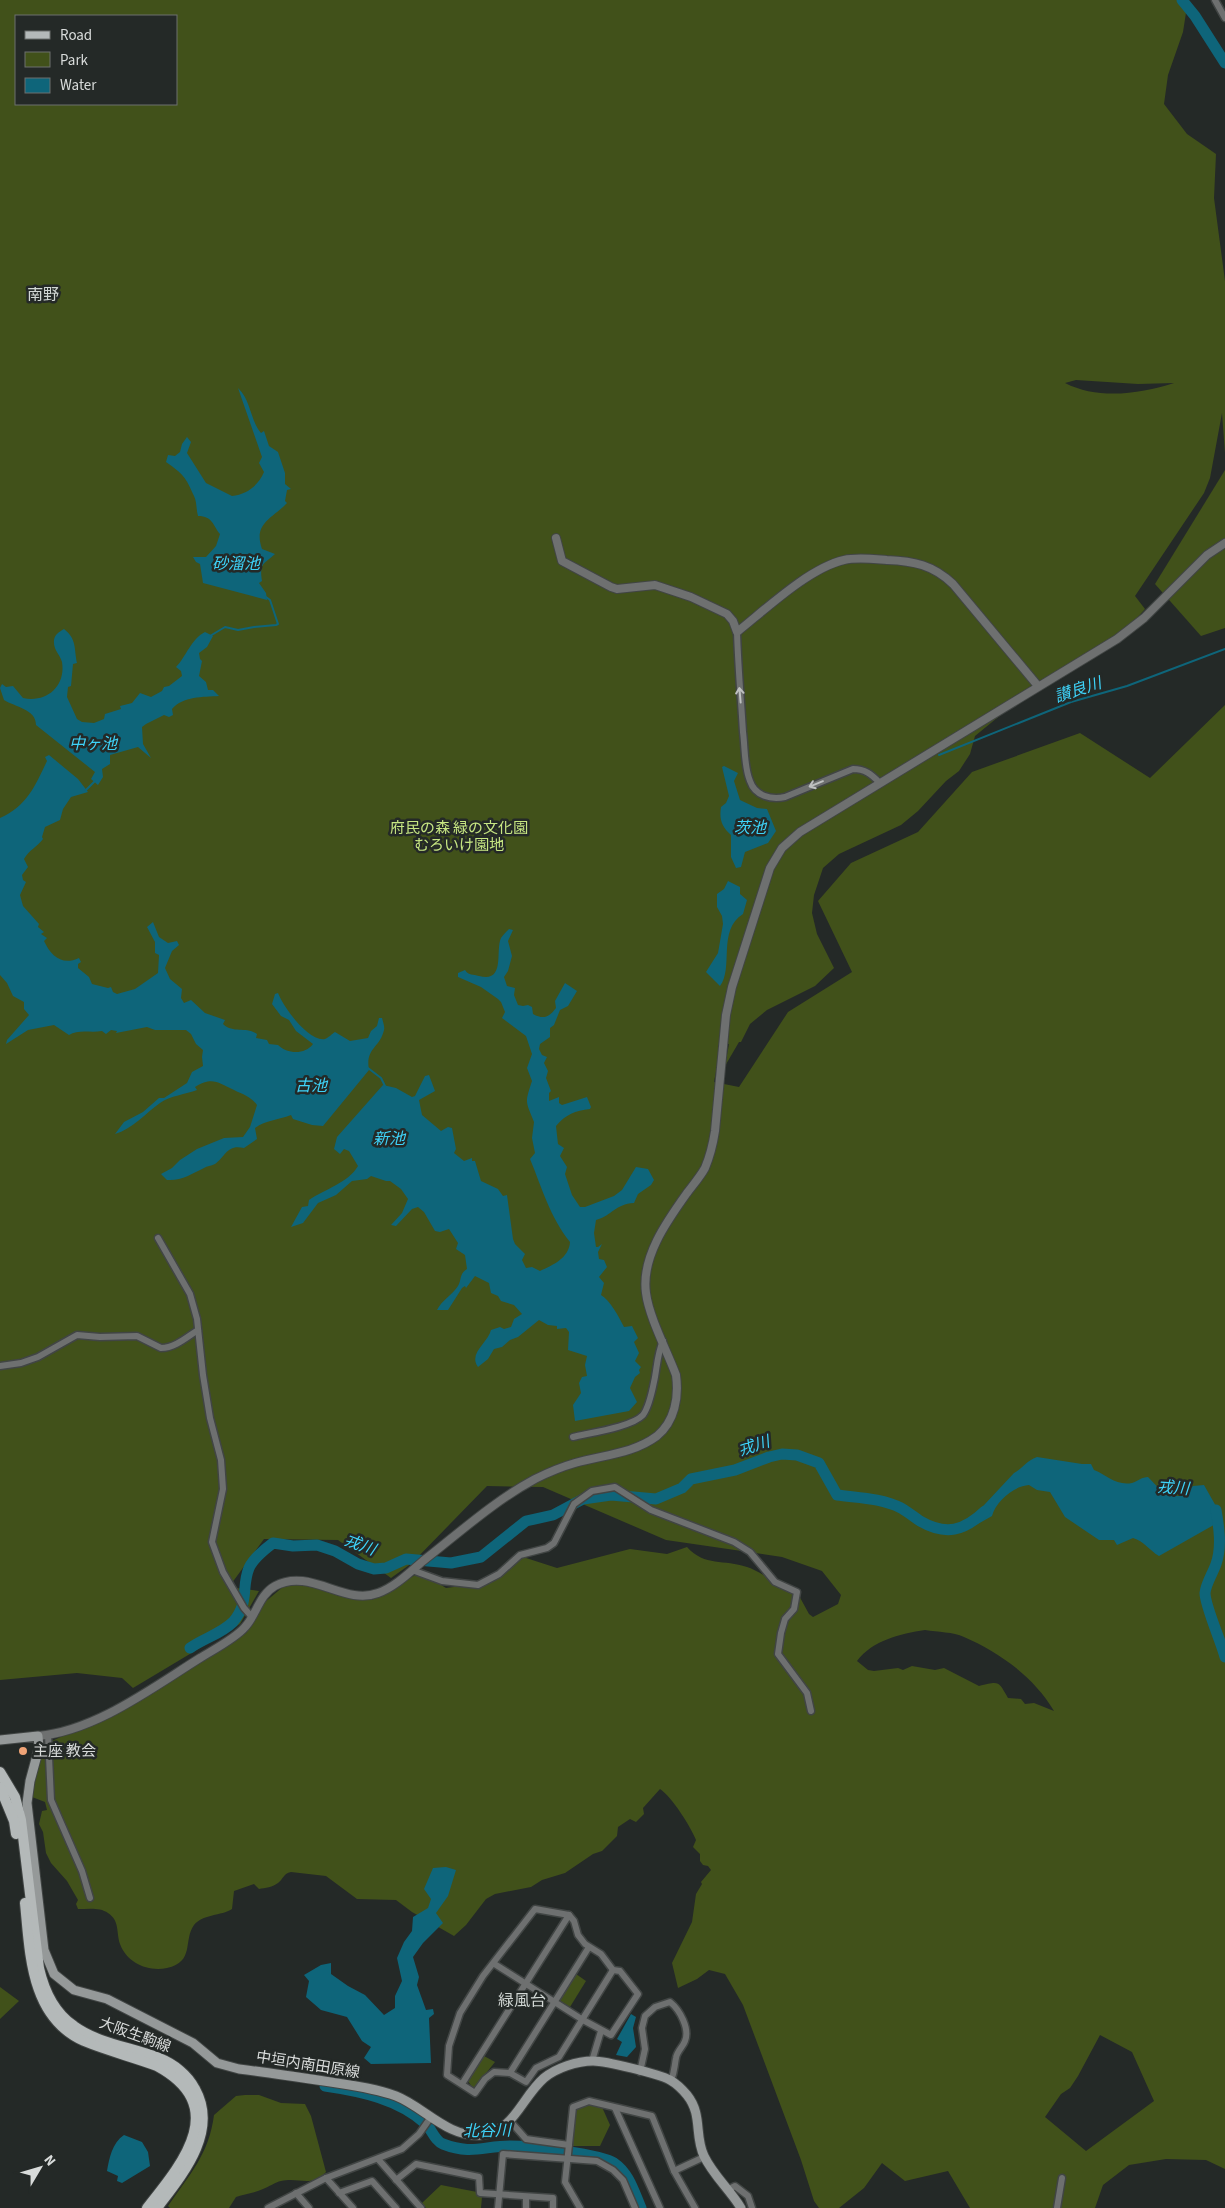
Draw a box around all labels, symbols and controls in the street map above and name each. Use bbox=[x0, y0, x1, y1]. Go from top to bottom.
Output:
legend bbox=[15, 15, 178, 105]
text: Road bbox=[60, 25, 92, 46]
text: Park bbox=[60, 50, 89, 71]
text: Water bbox=[60, 75, 97, 96]
district label: 南野 bbox=[27, 284, 59, 306]
water label: 砂溜池 bbox=[212, 553, 262, 575]
water label: 讃良川 bbox=[1052, 672, 1106, 708]
one-way arrow bbox=[736, 688, 745, 704]
water label: 中ヶ池 bbox=[69, 733, 119, 755]
one-way arrow bbox=[809, 780, 824, 790]
water label: 茨池 bbox=[734, 817, 768, 839]
park label: 府民の森 緑の文化園 むろいけ園地 bbox=[390, 818, 528, 856]
water label: 古池 bbox=[295, 1075, 329, 1097]
water label: 新池 bbox=[373, 1128, 407, 1150]
water label: 戎川 bbox=[735, 1430, 775, 1461]
water label: 戎川 bbox=[1156, 1476, 1192, 1500]
water label: 戎川 bbox=[341, 1529, 381, 1561]
place label: 主座 教会 bbox=[33, 1741, 96, 1762]
marker: 主座 教会 bbox=[17, 1745, 29, 1757]
district label: 緑風台 bbox=[498, 1990, 546, 2012]
street label: 大阪生駒線 bbox=[96, 2012, 174, 2058]
street label: 中垣内南田原線 bbox=[254, 2046, 362, 2084]
water label: 北谷川 bbox=[463, 2120, 513, 2142]
north arrow bbox=[15, 2143, 65, 2193]
text: N bbox=[39, 2151, 60, 2170]

